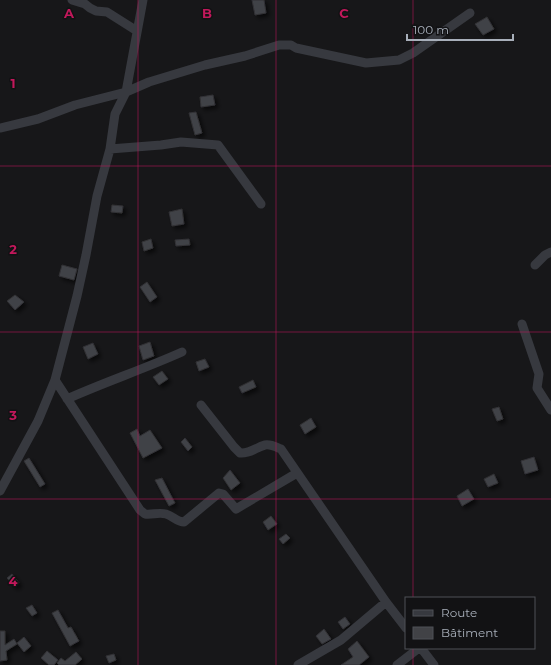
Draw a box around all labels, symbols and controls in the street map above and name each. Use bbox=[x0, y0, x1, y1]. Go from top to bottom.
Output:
text: A bbox=[63, 5, 75, 21]
text: B bbox=[202, 5, 212, 21]
text: C bbox=[339, 5, 349, 21]
scale bar bbox=[407, 16, 513, 42]
text: 100 m bbox=[413, 22, 449, 37]
text: 1 bbox=[10, 75, 16, 91]
text: 2 bbox=[9, 241, 17, 257]
text: 3 bbox=[8, 407, 17, 423]
text: 4 bbox=[9, 573, 18, 589]
legend bbox=[405, 597, 535, 649]
text: Route bbox=[441, 605, 477, 620]
text: Bâtiment bbox=[441, 625, 498, 640]

